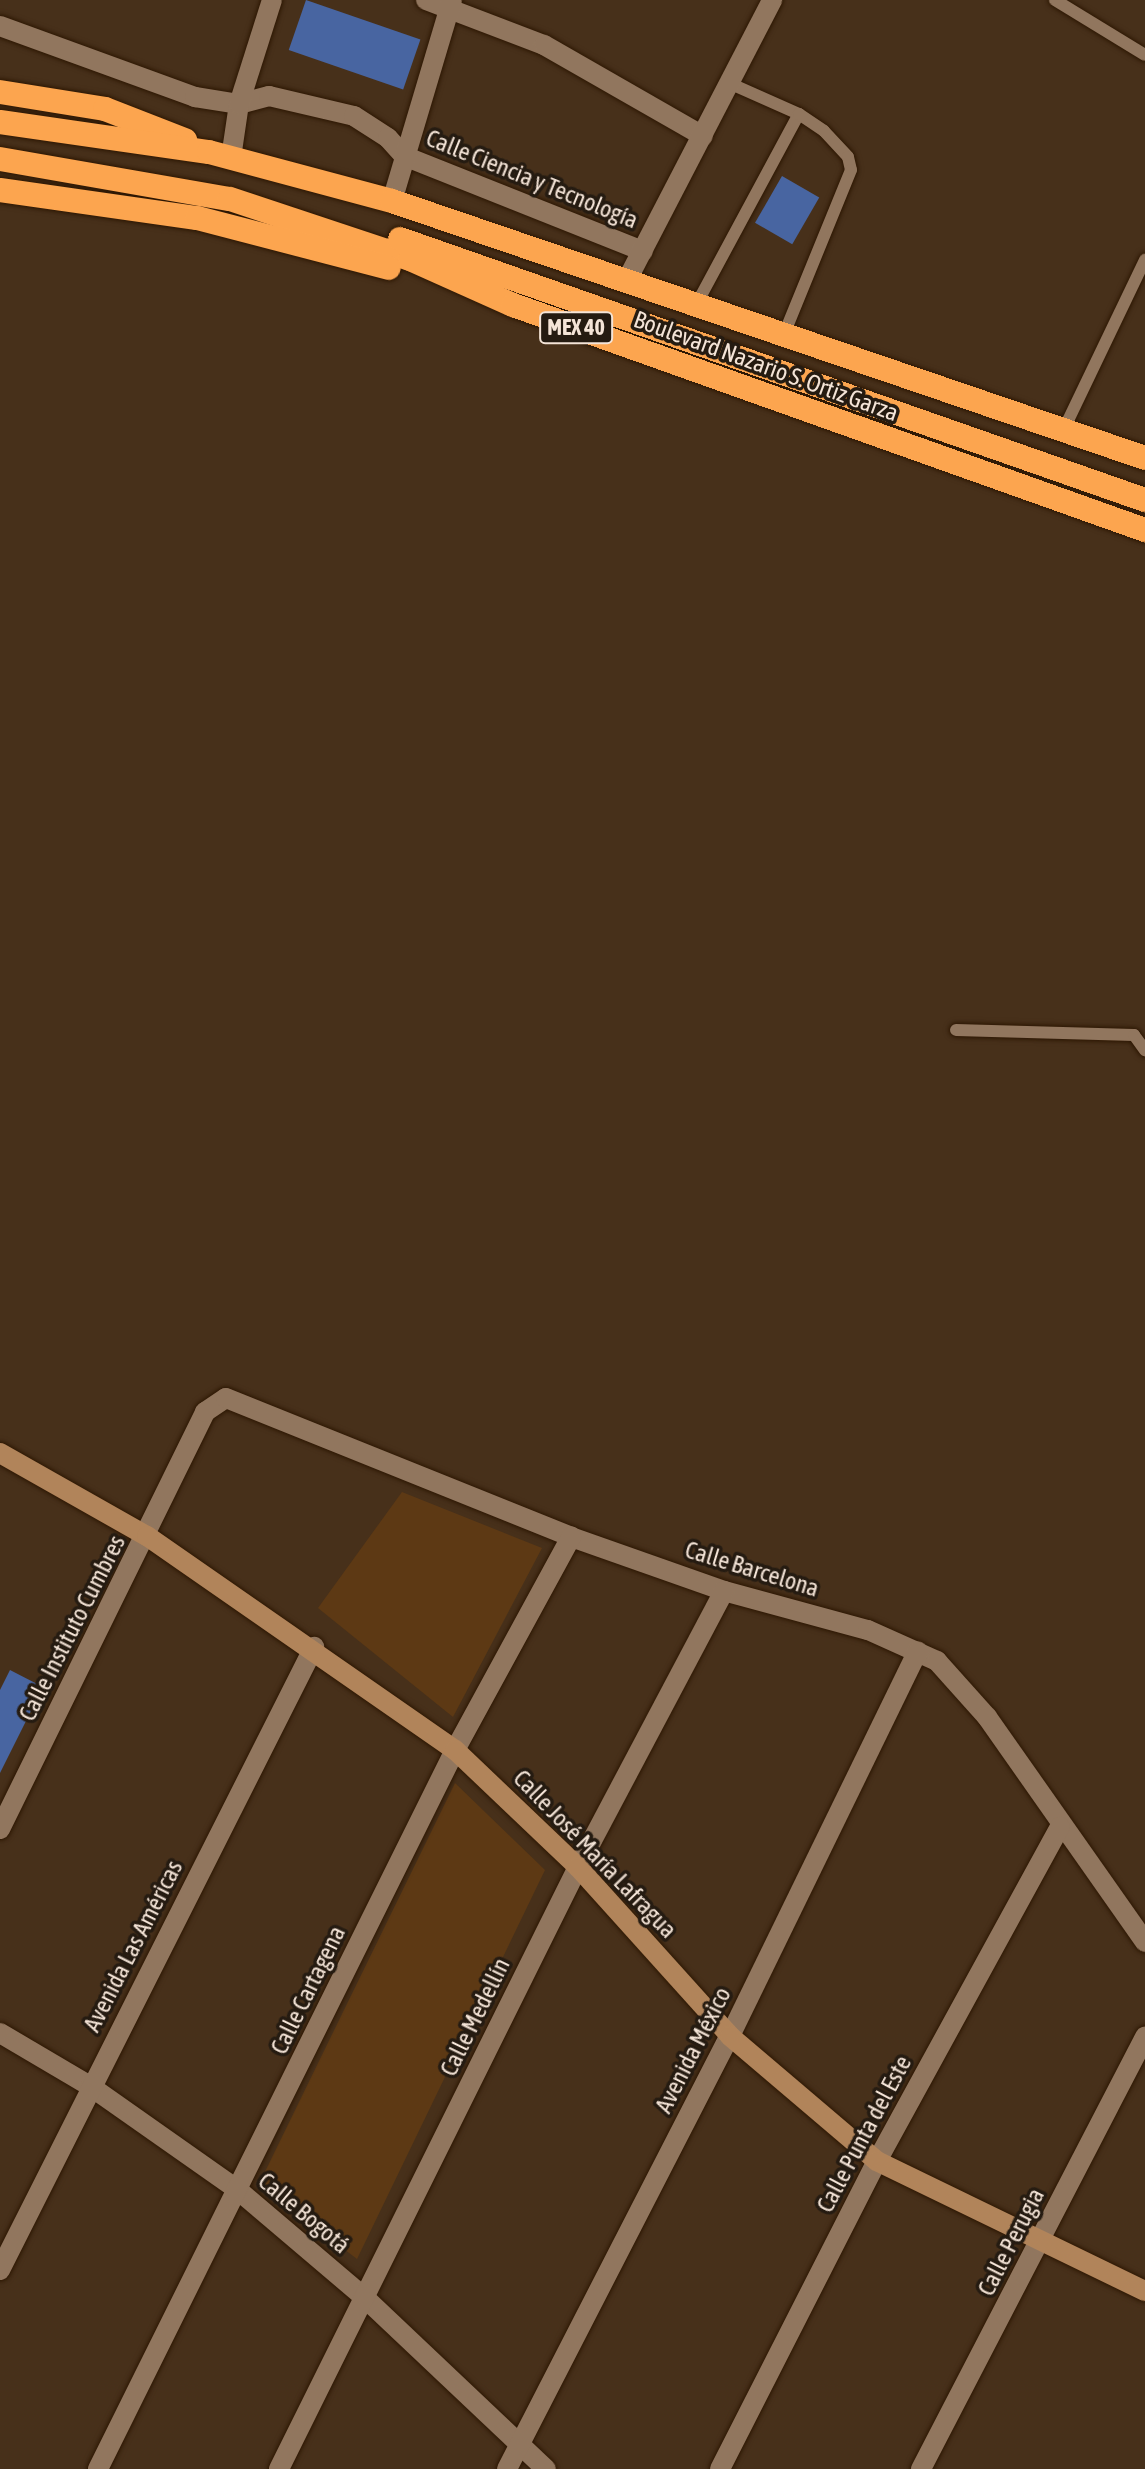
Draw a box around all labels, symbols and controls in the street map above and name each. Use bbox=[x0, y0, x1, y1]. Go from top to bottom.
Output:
street label: Calle Ciencia y Tecnología bbox=[422, 123, 642, 235]
street label: Boulevard Nazario S. Ortiz Garza bbox=[630, 305, 902, 427]
road number: MEX 40 bbox=[538, 310, 614, 346]
street label: Calle Instituto Cumbres bbox=[13, 1530, 131, 1726]
street label: Calle Barcelona bbox=[682, 1535, 822, 1603]
street label: Calle José María Lafragua bbox=[507, 1764, 683, 1944]
street label: Avenida Las Américas bbox=[77, 1855, 189, 2037]
street label: Calle Cartagena bbox=[265, 1921, 351, 2059]
street label: Calle Medellín bbox=[434, 1953, 516, 2081]
street label: Avenida México bbox=[649, 1982, 737, 2118]
street label: Calle Punta del Este bbox=[811, 2051, 917, 2217]
street label: Calle Bogotá bbox=[252, 2166, 356, 2260]
street label: Calle Perugia bbox=[972, 2183, 1050, 2301]

